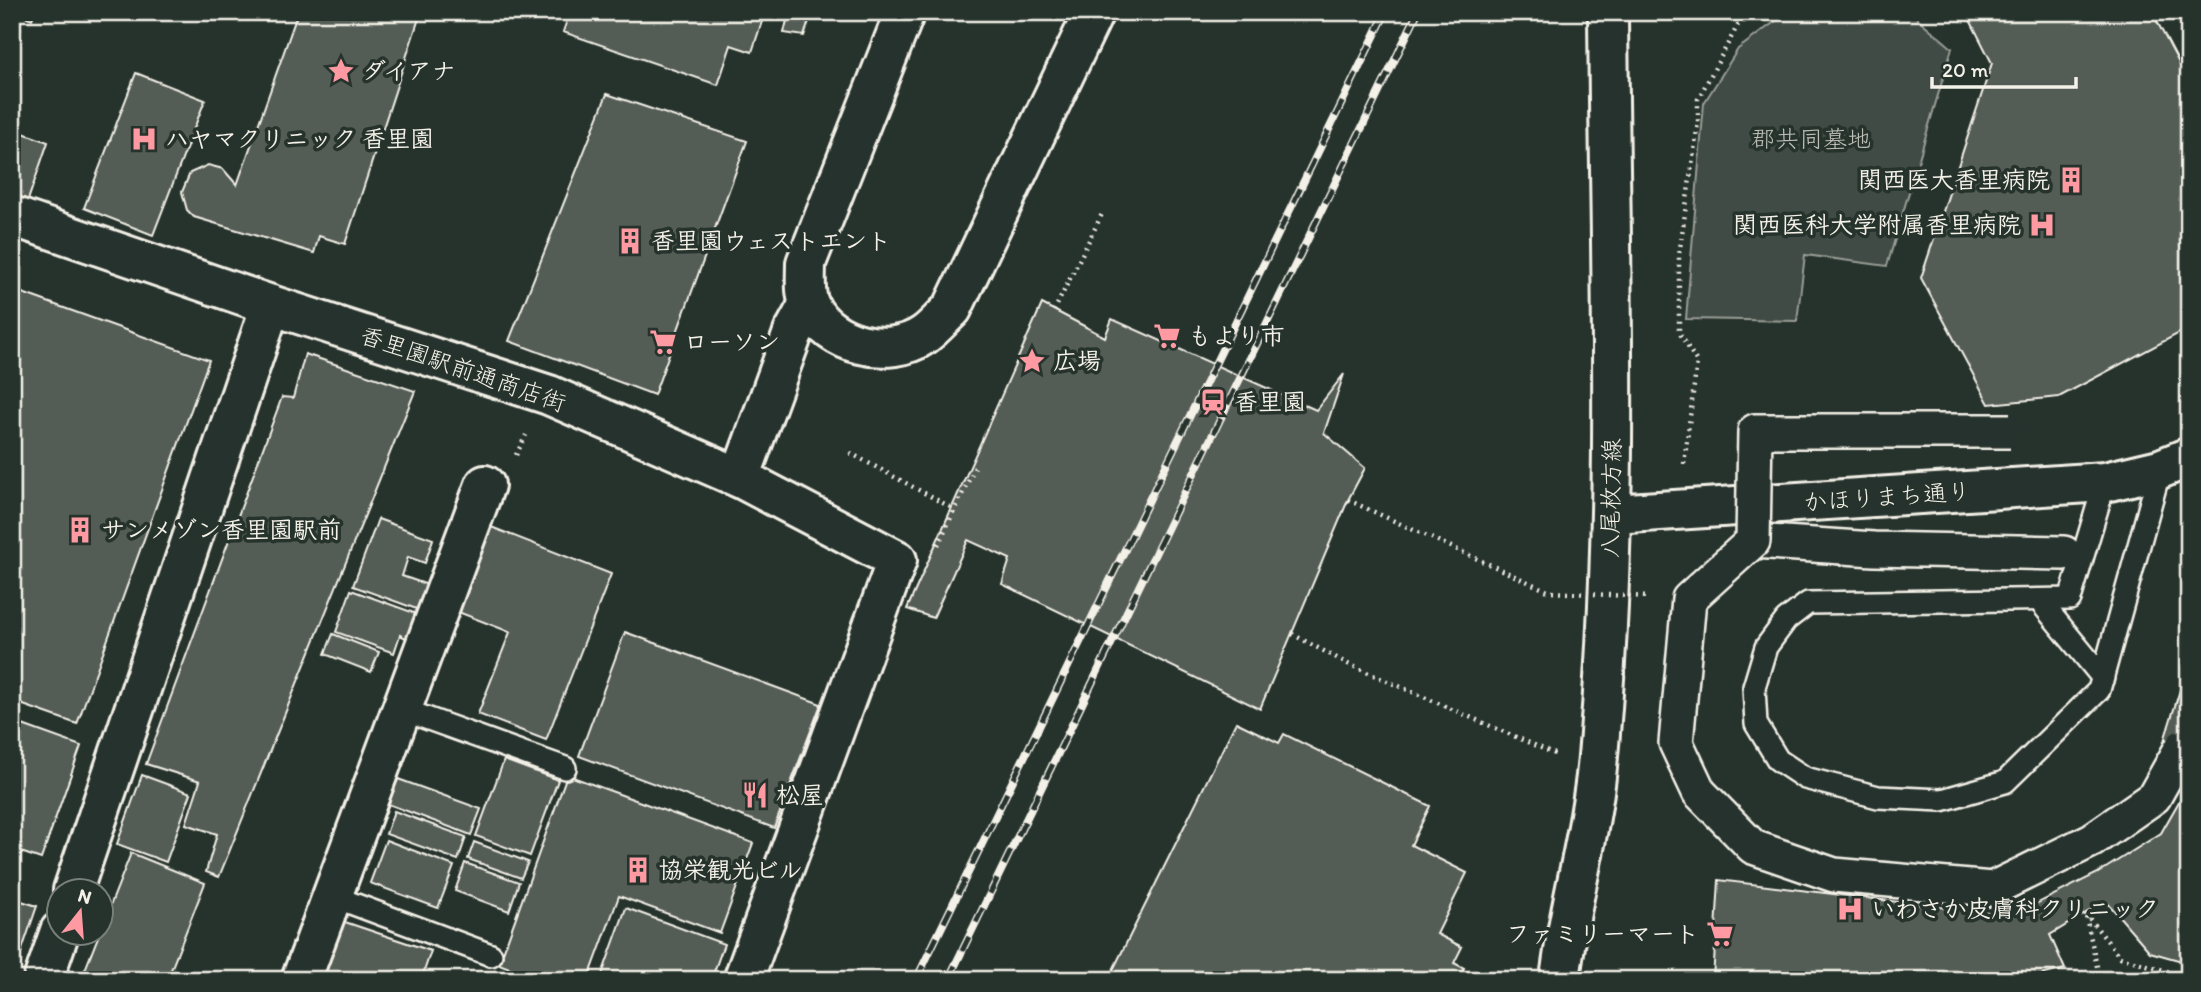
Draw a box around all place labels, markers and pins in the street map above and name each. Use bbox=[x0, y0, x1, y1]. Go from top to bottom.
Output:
place icon: ダイアナ bbox=[326, 56, 356, 86]
place label: ダイアナ bbox=[362, 56, 456, 85]
hospital icon: ハヤマクリニック 香里園 bbox=[129, 124, 159, 154]
place label: ハヤマクリニック 香里園 bbox=[165, 124, 434, 153]
place label: 関西医大香里病院 bbox=[1858, 165, 2050, 194]
building icon: 関西医大香里病院 bbox=[2056, 165, 2086, 195]
place label: 関西医科大学附属香里病院 bbox=[1733, 210, 2021, 239]
hospital icon: 関西医科大学附属香里病院 bbox=[2027, 210, 2057, 240]
building icon: 香里園ウェストエント bbox=[615, 226, 645, 256]
place label: 香里園ウェストエント bbox=[651, 226, 891, 255]
supermarket icon: もより市 bbox=[1152, 321, 1182, 351]
place label: もより市 bbox=[1188, 321, 1284, 350]
supermarket icon: ローソン bbox=[648, 327, 678, 357]
place label: ローソン bbox=[684, 327, 780, 356]
place icon: 広場 bbox=[1017, 346, 1047, 376]
place label: 広場 bbox=[1053, 346, 1101, 375]
station icon: 香里園 bbox=[1198, 387, 1228, 417]
place label: 香里園 bbox=[1234, 387, 1306, 416]
building icon: サンメゾン香里園駅前 bbox=[65, 515, 95, 545]
place label: サンメゾン香里園駅前 bbox=[101, 515, 341, 544]
restaurant icon: 松屋 bbox=[740, 780, 770, 810]
place label: 松屋 bbox=[776, 780, 824, 809]
building icon: 協栄観光ビル bbox=[623, 855, 653, 885]
place label: 協栄観光ビル bbox=[659, 855, 803, 884]
hospital icon: いわさか皮膚科クリニック bbox=[1835, 894, 1865, 924]
place label: いわさか皮膚科クリニック bbox=[1871, 894, 2159, 923]
place label: ファミリーマート bbox=[1506, 919, 1699, 948]
supermarket icon: ファミリーマート bbox=[1705, 919, 1735, 949]

